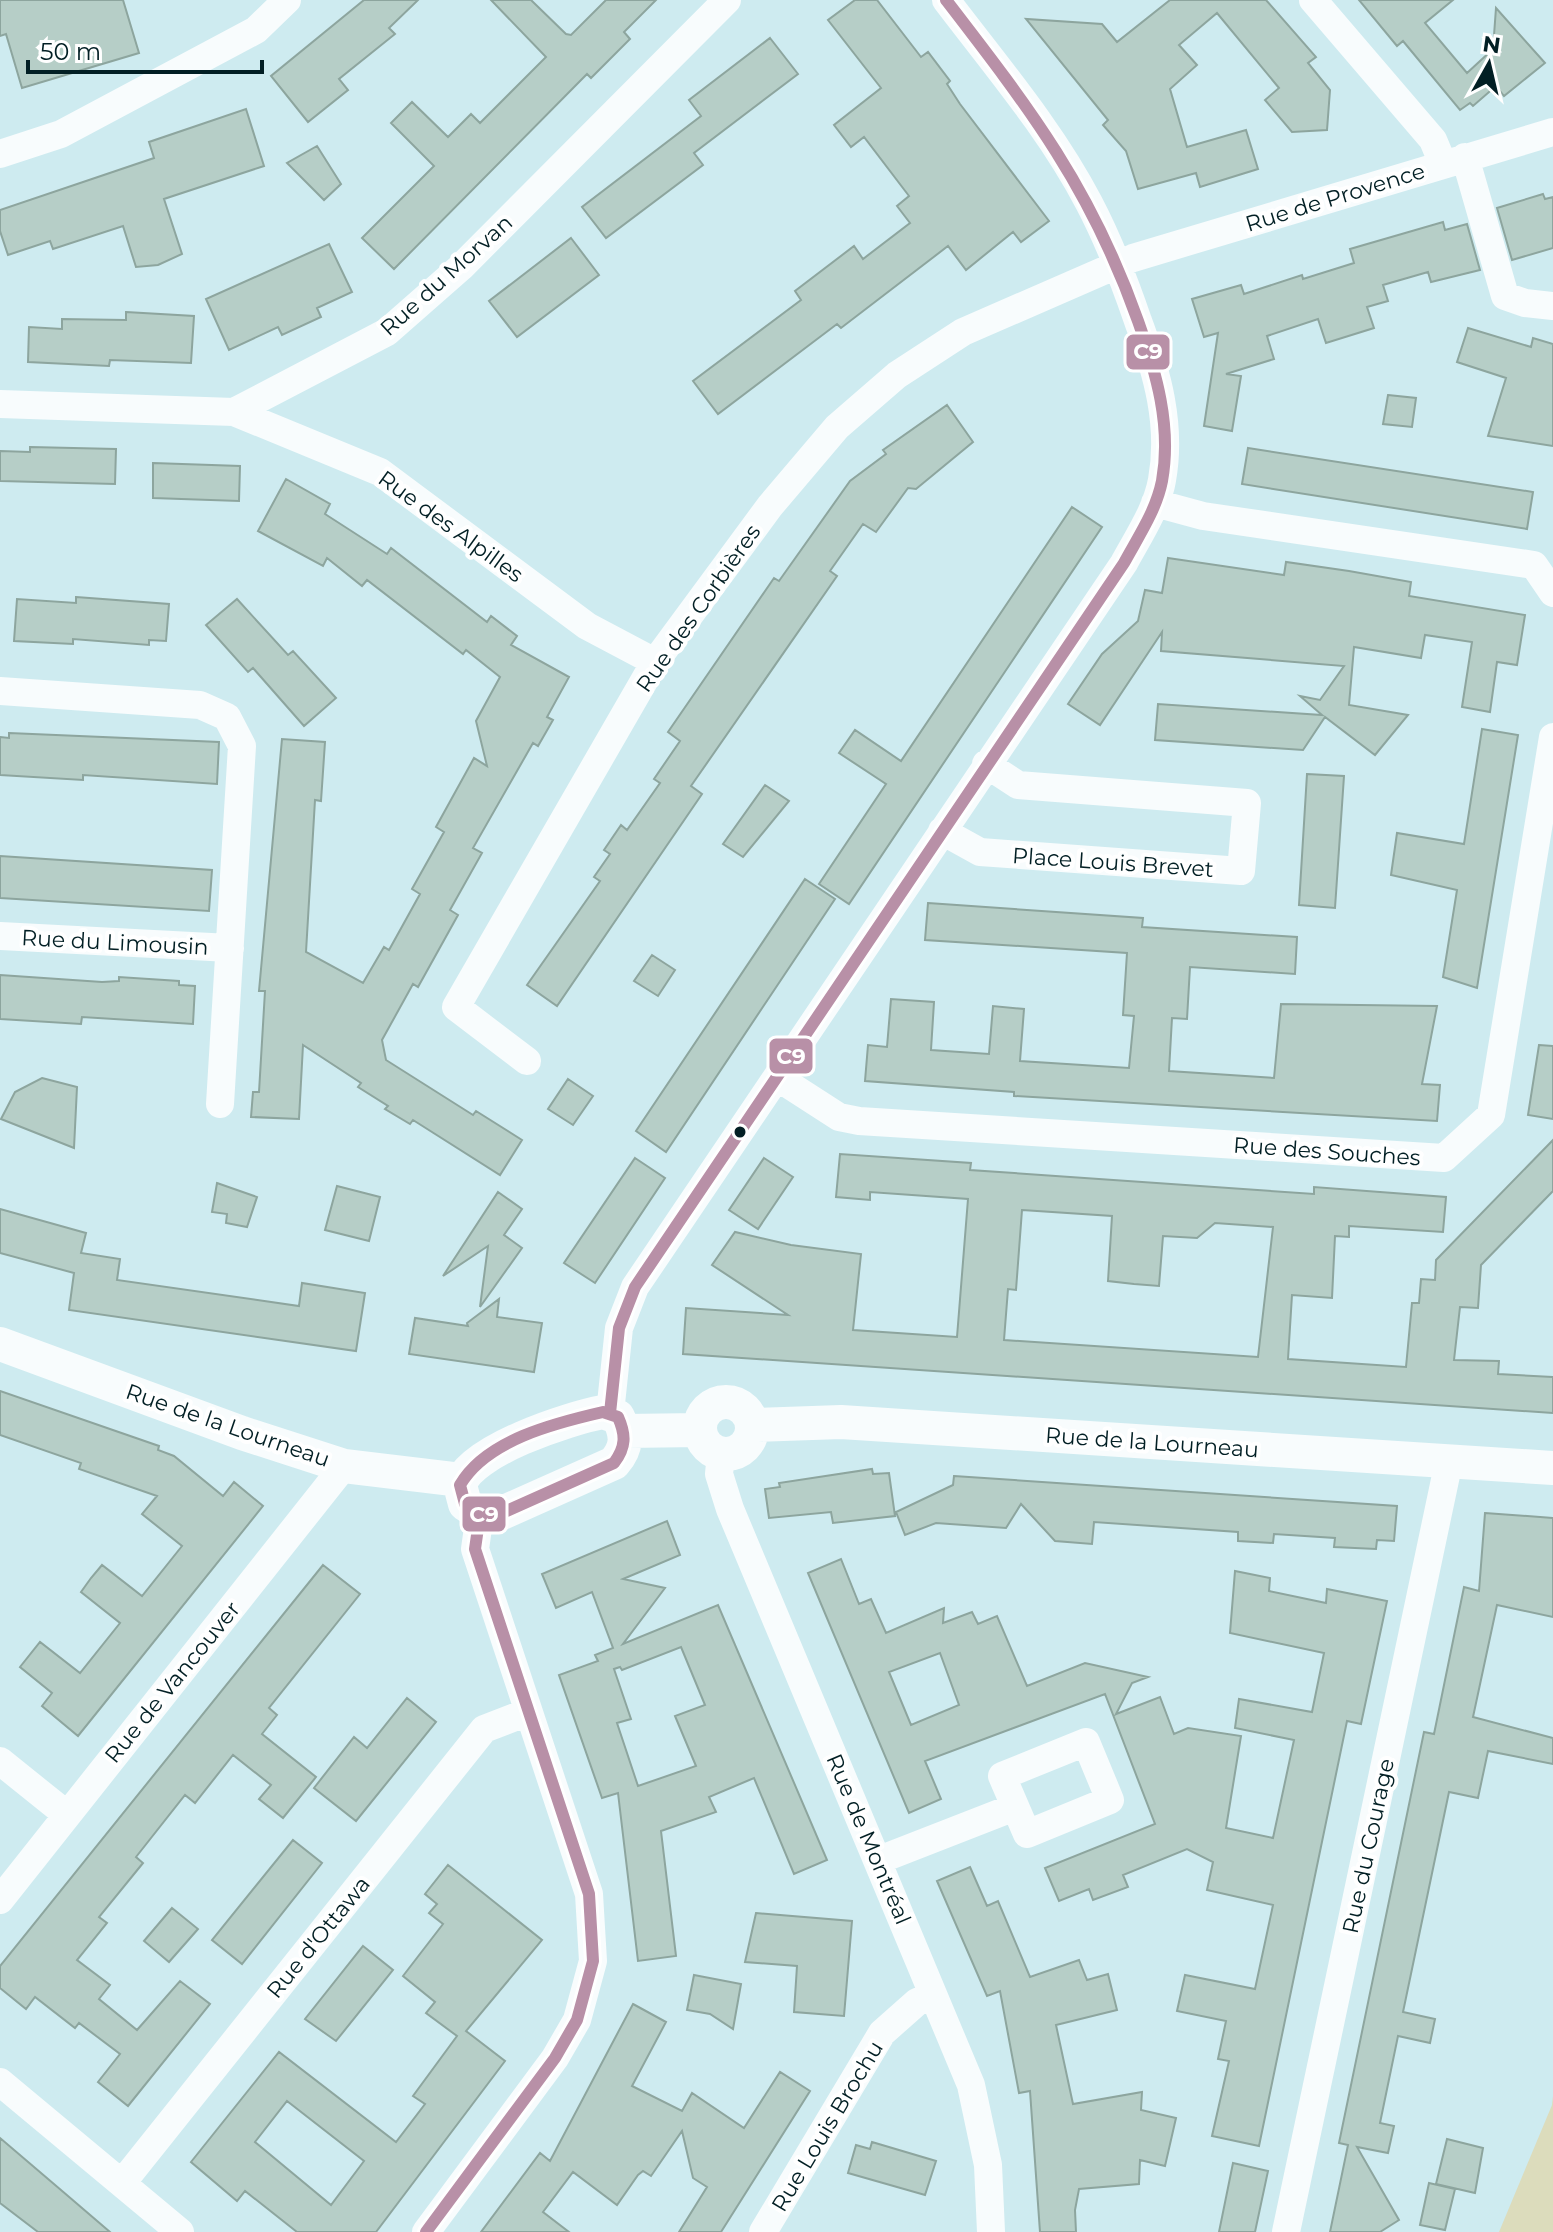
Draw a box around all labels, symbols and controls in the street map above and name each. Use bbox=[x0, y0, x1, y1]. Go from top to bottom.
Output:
scale bar bbox=[28, 24, 262, 74]
north arrow bbox=[1449, 24, 1529, 104]
text: N bbox=[1481, 30, 1502, 59]
text: 50 m bbox=[40, 37, 101, 66]
street label: Rue de Provence bbox=[1242, 157, 1428, 238]
street label: Rue du Morvan bbox=[375, 209, 518, 342]
line badge: C9 bbox=[1125, 333, 1171, 371]
text: C9 bbox=[1133, 338, 1163, 365]
street label: Rue des Alpilles bbox=[373, 465, 529, 588]
street label: Rue des Corbières bbox=[630, 519, 767, 697]
street label: Place Louis Brevet bbox=[1011, 842, 1215, 883]
street label: Rue du Limousin bbox=[21, 924, 209, 961]
line badge: C9 bbox=[768, 1037, 814, 1075]
text: C9 bbox=[776, 1043, 806, 1070]
unlabelled marker bbox=[732, 1124, 748, 1140]
street label: Rue des Souches bbox=[1232, 1131, 1422, 1172]
street label: Rue de la Lourneau bbox=[122, 1378, 333, 1473]
street label: Rue de la Lourneau bbox=[1044, 1422, 1260, 1463]
line badge: C9 bbox=[461, 1495, 507, 1533]
text: C9 bbox=[469, 1501, 499, 1528]
street label: Rue de Vancouver bbox=[99, 1596, 246, 1769]
street label: Rue de Montréal bbox=[820, 1750, 917, 1929]
street label: Rue du Courage bbox=[1337, 1756, 1400, 1936]
street label: Rue d'Ottawa bbox=[261, 1871, 376, 2004]
street label: Rue Louis Brochu bbox=[766, 2036, 889, 2216]

